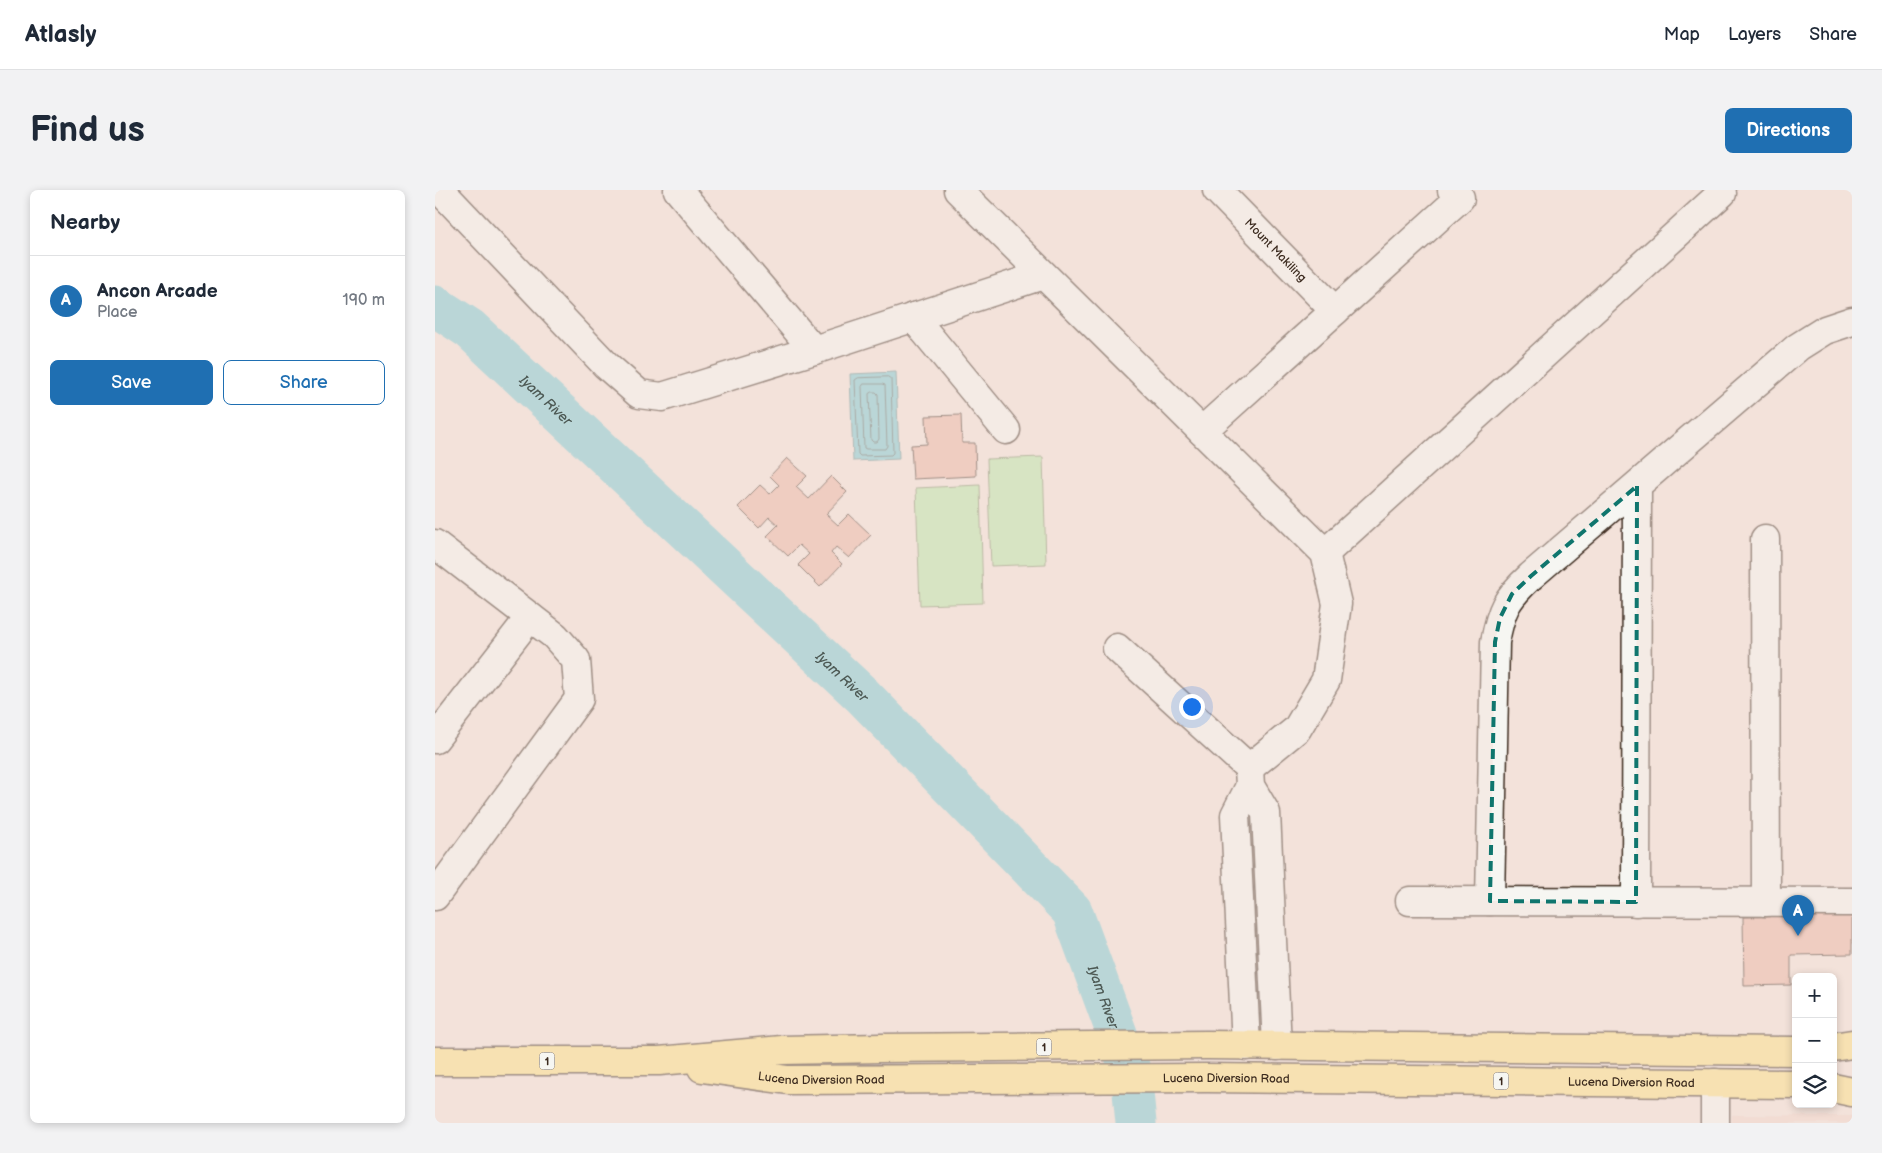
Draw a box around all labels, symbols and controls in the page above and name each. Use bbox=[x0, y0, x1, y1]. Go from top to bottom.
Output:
text: Atlasly bbox=[25, 20, 96, 49]
text: Map bbox=[1664, 24, 1700, 45]
text: Layers bbox=[1728, 24, 1781, 45]
text: Share bbox=[1809, 24, 1857, 45]
button: Directions bbox=[1725, 108, 1852, 153]
text: Find us bbox=[30, 109, 145, 152]
text: Nearby bbox=[50, 210, 120, 235]
street label: Mount Makiling bbox=[1241, 216, 1310, 285]
text: Ancon Arcade bbox=[97, 280, 218, 303]
text: A bbox=[61, 291, 71, 310]
text: 190 m bbox=[343, 291, 385, 310]
text: Place bbox=[97, 303, 138, 322]
button: Save bbox=[50, 360, 213, 405]
button: Share bbox=[223, 360, 385, 405]
water label: Iyam River bbox=[515, 371, 576, 430]
water label: Iyam River bbox=[811, 647, 872, 706]
your location bbox=[1179, 694, 1205, 720]
pin: A bbox=[1782, 895, 1814, 936]
water label: Iyam River bbox=[1083, 962, 1123, 1032]
map controls bbox=[1792, 973, 1837, 1108]
button: + bbox=[1792, 973, 1837, 1018]
button: − bbox=[1792, 1018, 1837, 1063]
road number: 1 bbox=[1037, 1039, 1051, 1056]
road number: 1 bbox=[539, 1052, 555, 1069]
button: layers bbox=[1792, 1063, 1837, 1108]
street label: Lucena Diversion Road bbox=[757, 1069, 885, 1088]
street label: Lucena Diversion Road bbox=[1163, 1071, 1290, 1087]
road number: 1 bbox=[1493, 1072, 1509, 1089]
street label: Lucena Diversion Road bbox=[1568, 1075, 1695, 1091]

